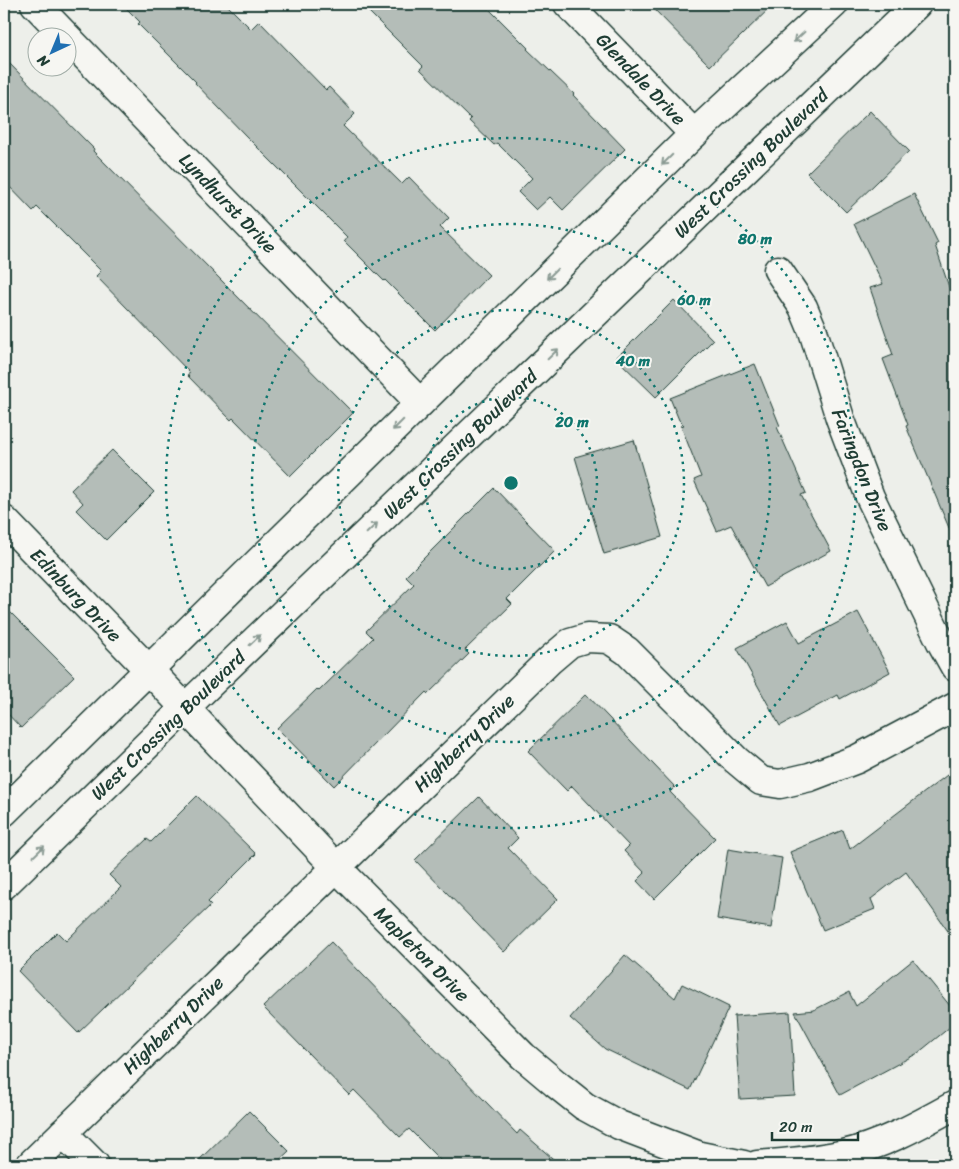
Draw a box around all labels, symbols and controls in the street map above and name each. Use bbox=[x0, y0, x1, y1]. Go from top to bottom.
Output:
street label: Glendale Drive bbox=[588, 25, 694, 134]
north arrow bbox=[28, 28, 78, 78]
one-way arrow bbox=[792, 31, 805, 43]
text: N bbox=[31, 48, 56, 74]
street label: West Crossing Boulevard bbox=[665, 79, 837, 246]
street label: Lyndhurst Drive bbox=[171, 144, 285, 262]
one-way arrow bbox=[661, 154, 674, 166]
text: 80 m bbox=[737, 226, 772, 252]
one-way arrow bbox=[545, 268, 558, 280]
text: 60 m bbox=[676, 287, 711, 313]
one-way arrow bbox=[546, 348, 559, 360]
text: 40 m bbox=[615, 348, 651, 374]
street label: West Crossing Boulevard bbox=[374, 360, 546, 527]
street label: Faringdon Drive bbox=[822, 403, 902, 537]
text: 20 m bbox=[554, 409, 589, 435]
one-way arrow bbox=[392, 419, 405, 431]
centre of rings bbox=[502, 474, 520, 492]
one-way arrow bbox=[366, 522, 379, 534]
street label: Edinburg Drive bbox=[22, 540, 130, 650]
one-way arrow bbox=[249, 634, 262, 646]
street label: West Crossing Boulevard bbox=[82, 641, 254, 808]
street label: Highberry Drive bbox=[405, 685, 523, 801]
one-way arrow bbox=[32, 845, 45, 857]
street label: Mapleton Drive bbox=[366, 898, 478, 1010]
street label: Highberry Drive bbox=[114, 967, 232, 1083]
scale bar bbox=[772, 1109, 858, 1141]
text: 20 m bbox=[779, 1114, 813, 1140]

